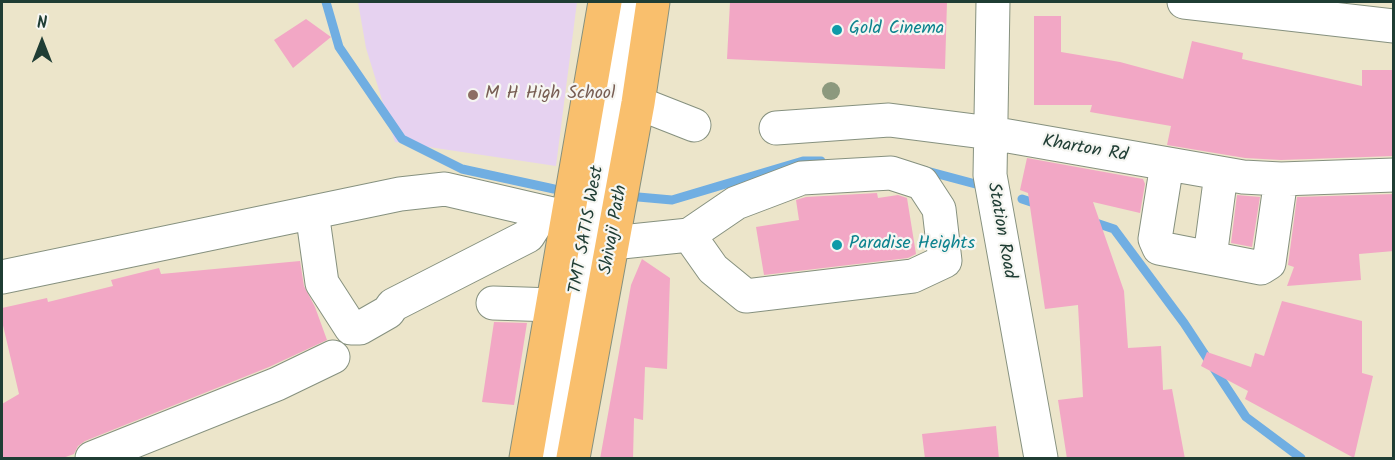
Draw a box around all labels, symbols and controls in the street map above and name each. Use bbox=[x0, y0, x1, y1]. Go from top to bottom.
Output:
text: N bbox=[37, 11, 47, 36]
north arrow bbox=[12, 12, 72, 72]
place label: Gold Cinema bbox=[849, 19, 944, 41]
marker: Gold Cinema bbox=[830, 23, 844, 37]
place label: M H High School bbox=[485, 84, 615, 106]
marker: M H High School bbox=[466, 88, 480, 102]
street label: Kharton Rd bbox=[1041, 132, 1129, 168]
street label: TMT SATIS West bbox=[566, 164, 610, 296]
street label: Station Road bbox=[981, 181, 1019, 281]
street label: Shivaji Path bbox=[597, 184, 633, 276]
place label: Paradise Heights bbox=[849, 234, 975, 256]
marker: Paradise Heights bbox=[830, 238, 844, 252]

